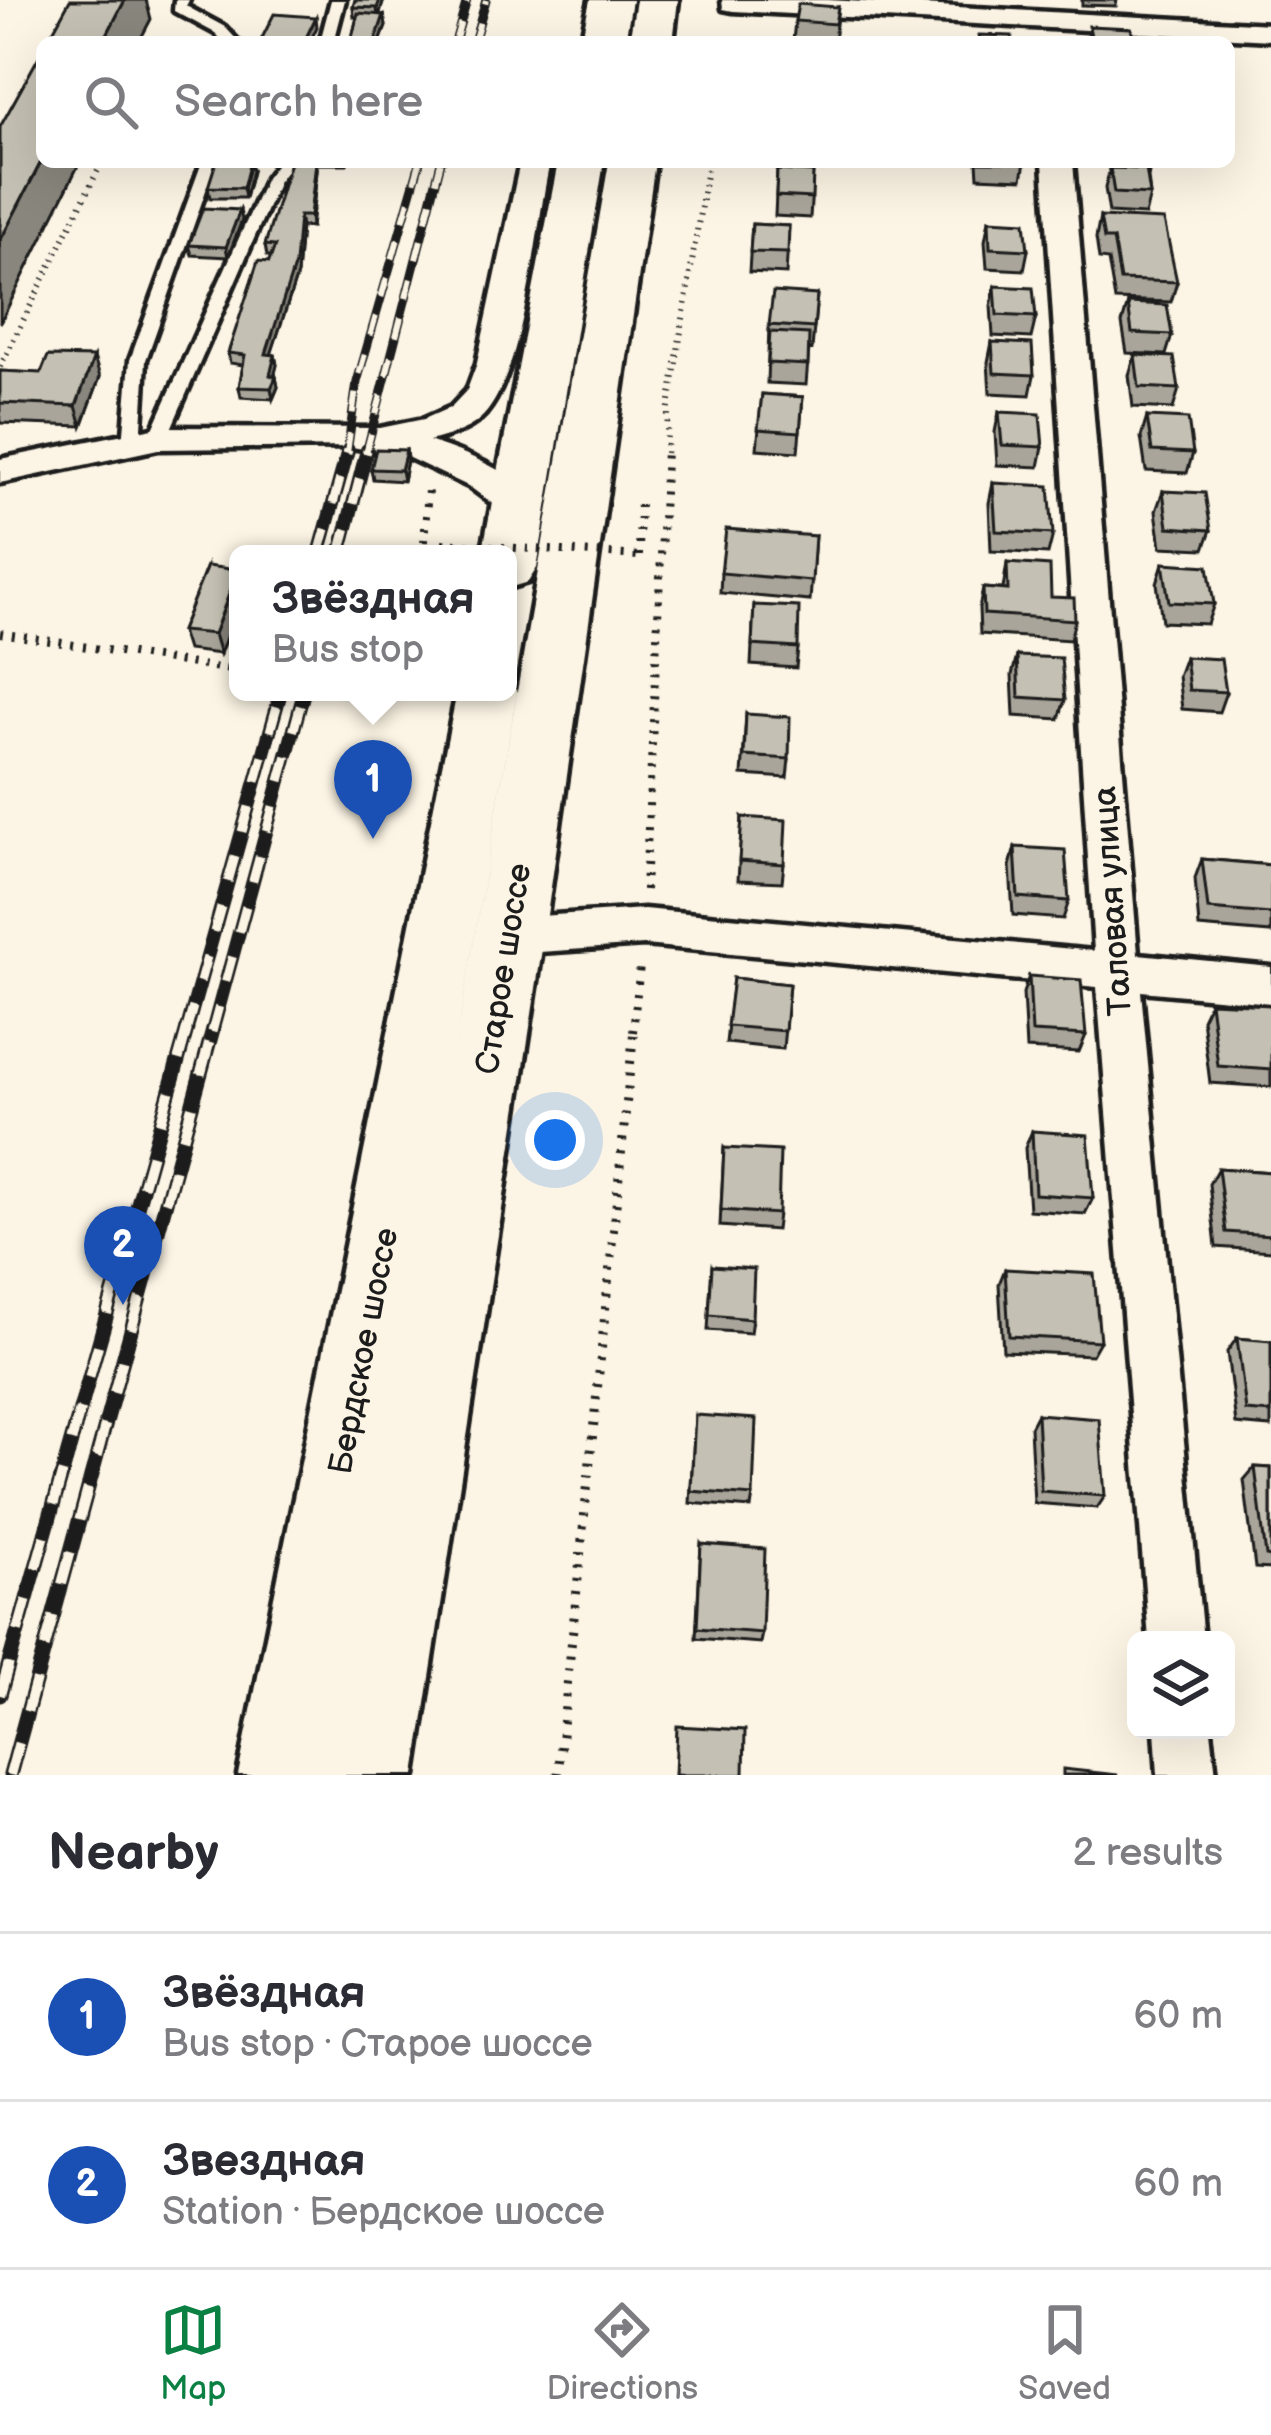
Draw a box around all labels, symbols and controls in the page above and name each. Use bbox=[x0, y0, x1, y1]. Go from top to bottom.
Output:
search box bbox=[36, 36, 1235, 168]
icon: search bbox=[78, 69, 144, 135]
text: Search here bbox=[174, 75, 423, 130]
popup bbox=[229, 545, 517, 701]
text: Звёздная bbox=[271, 572, 475, 627]
text: Bus stop bbox=[271, 627, 424, 674]
pin: 1 bbox=[334, 740, 412, 839]
street label: Таловая улица bbox=[1085, 785, 1141, 1017]
street label: Старое шоссе bbox=[468, 861, 540, 1077]
your location bbox=[525, 1110, 585, 1170]
pin: 2 bbox=[84, 1206, 162, 1305]
street label: Бердское шоссе bbox=[320, 1224, 408, 1478]
map controls bbox=[1127, 1631, 1235, 1739]
button: layers bbox=[1127, 1631, 1235, 1739]
text: Nearby bbox=[48, 1823, 219, 1884]
text: 2 results bbox=[1072, 1830, 1223, 1877]
text: Звёздная bbox=[162, 1966, 366, 2021]
text: 1 bbox=[79, 1993, 95, 2040]
text: 60 m bbox=[1133, 1993, 1223, 2040]
text: Bus stop · Старое шоссе bbox=[162, 2021, 592, 2068]
text: Звездная bbox=[162, 2134, 365, 2189]
text: 2 bbox=[75, 2161, 99, 2208]
text: 60 m bbox=[1133, 2161, 1223, 2208]
text: Station · Бердское шоссе bbox=[162, 2189, 605, 2236]
tab: Map bbox=[160, 2297, 226, 2409]
tab: Directions bbox=[547, 2297, 698, 2409]
tab: Saved bbox=[1018, 2297, 1111, 2409]

